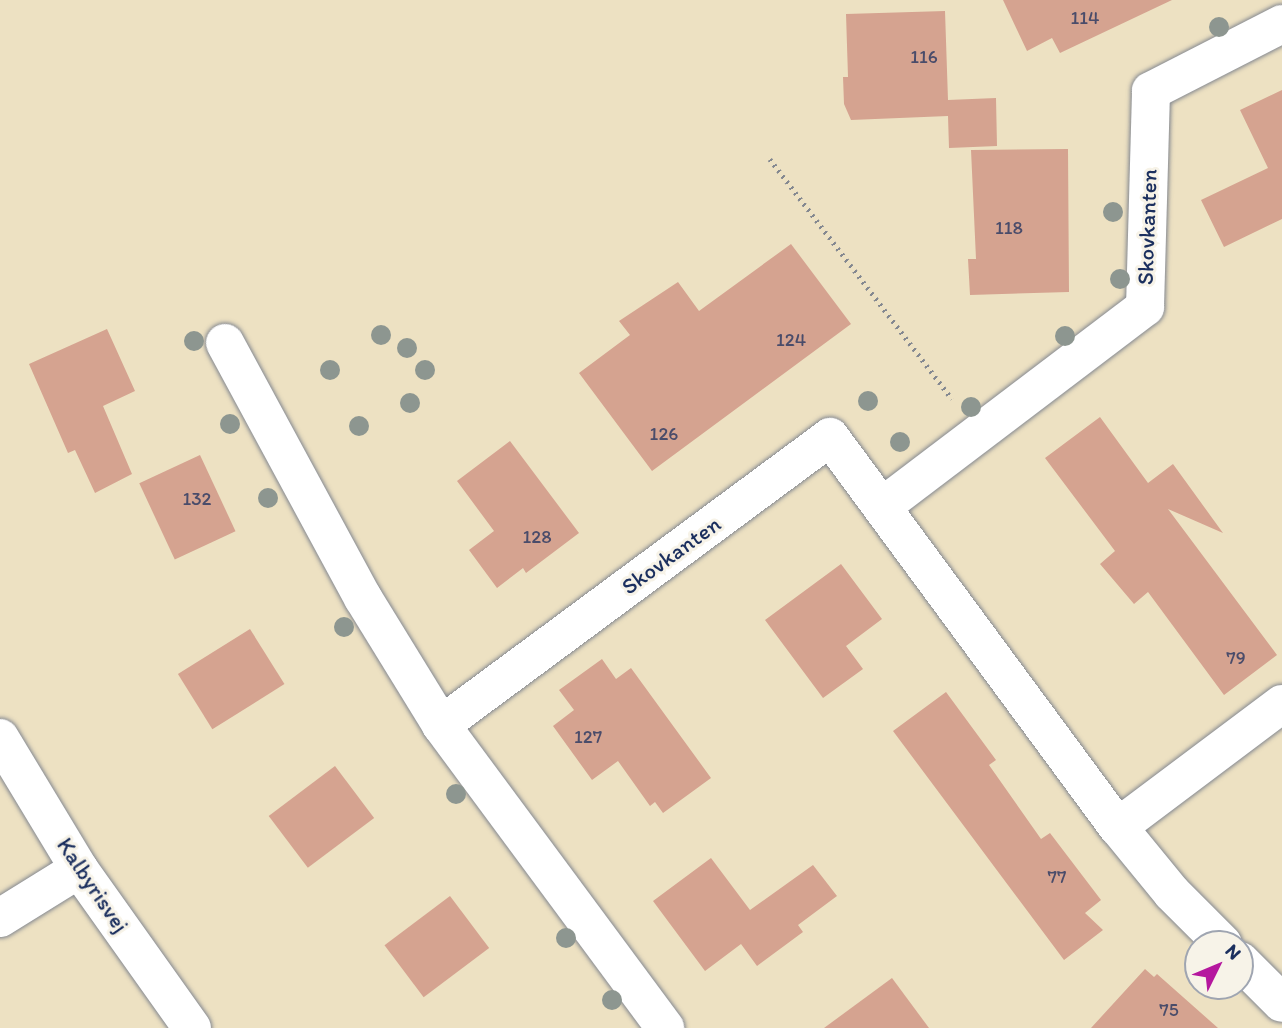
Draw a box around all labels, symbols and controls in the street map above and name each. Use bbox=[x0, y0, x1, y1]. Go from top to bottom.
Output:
house number: 114 bbox=[1070, 7, 1100, 29]
house number: 116 bbox=[910, 46, 938, 68]
street label: Skovkanten bbox=[1131, 169, 1163, 285]
house number: 118 bbox=[995, 217, 1023, 239]
house number: 124 bbox=[776, 329, 806, 351]
house number: 126 bbox=[650, 423, 678, 445]
house number: 132 bbox=[182, 488, 212, 510]
street label: Skovkanten bbox=[616, 510, 726, 600]
house number: 128 bbox=[522, 526, 552, 548]
house number: 79 bbox=[1226, 647, 1246, 669]
house number: 127 bbox=[574, 726, 602, 748]
street label: Kalbyrisvej bbox=[51, 832, 135, 938]
house number: 77 bbox=[1048, 866, 1066, 888]
north arrow bbox=[1184, 930, 1254, 1000]
text: N bbox=[1220, 939, 1246, 964]
house number: 75 bbox=[1159, 999, 1179, 1021]

